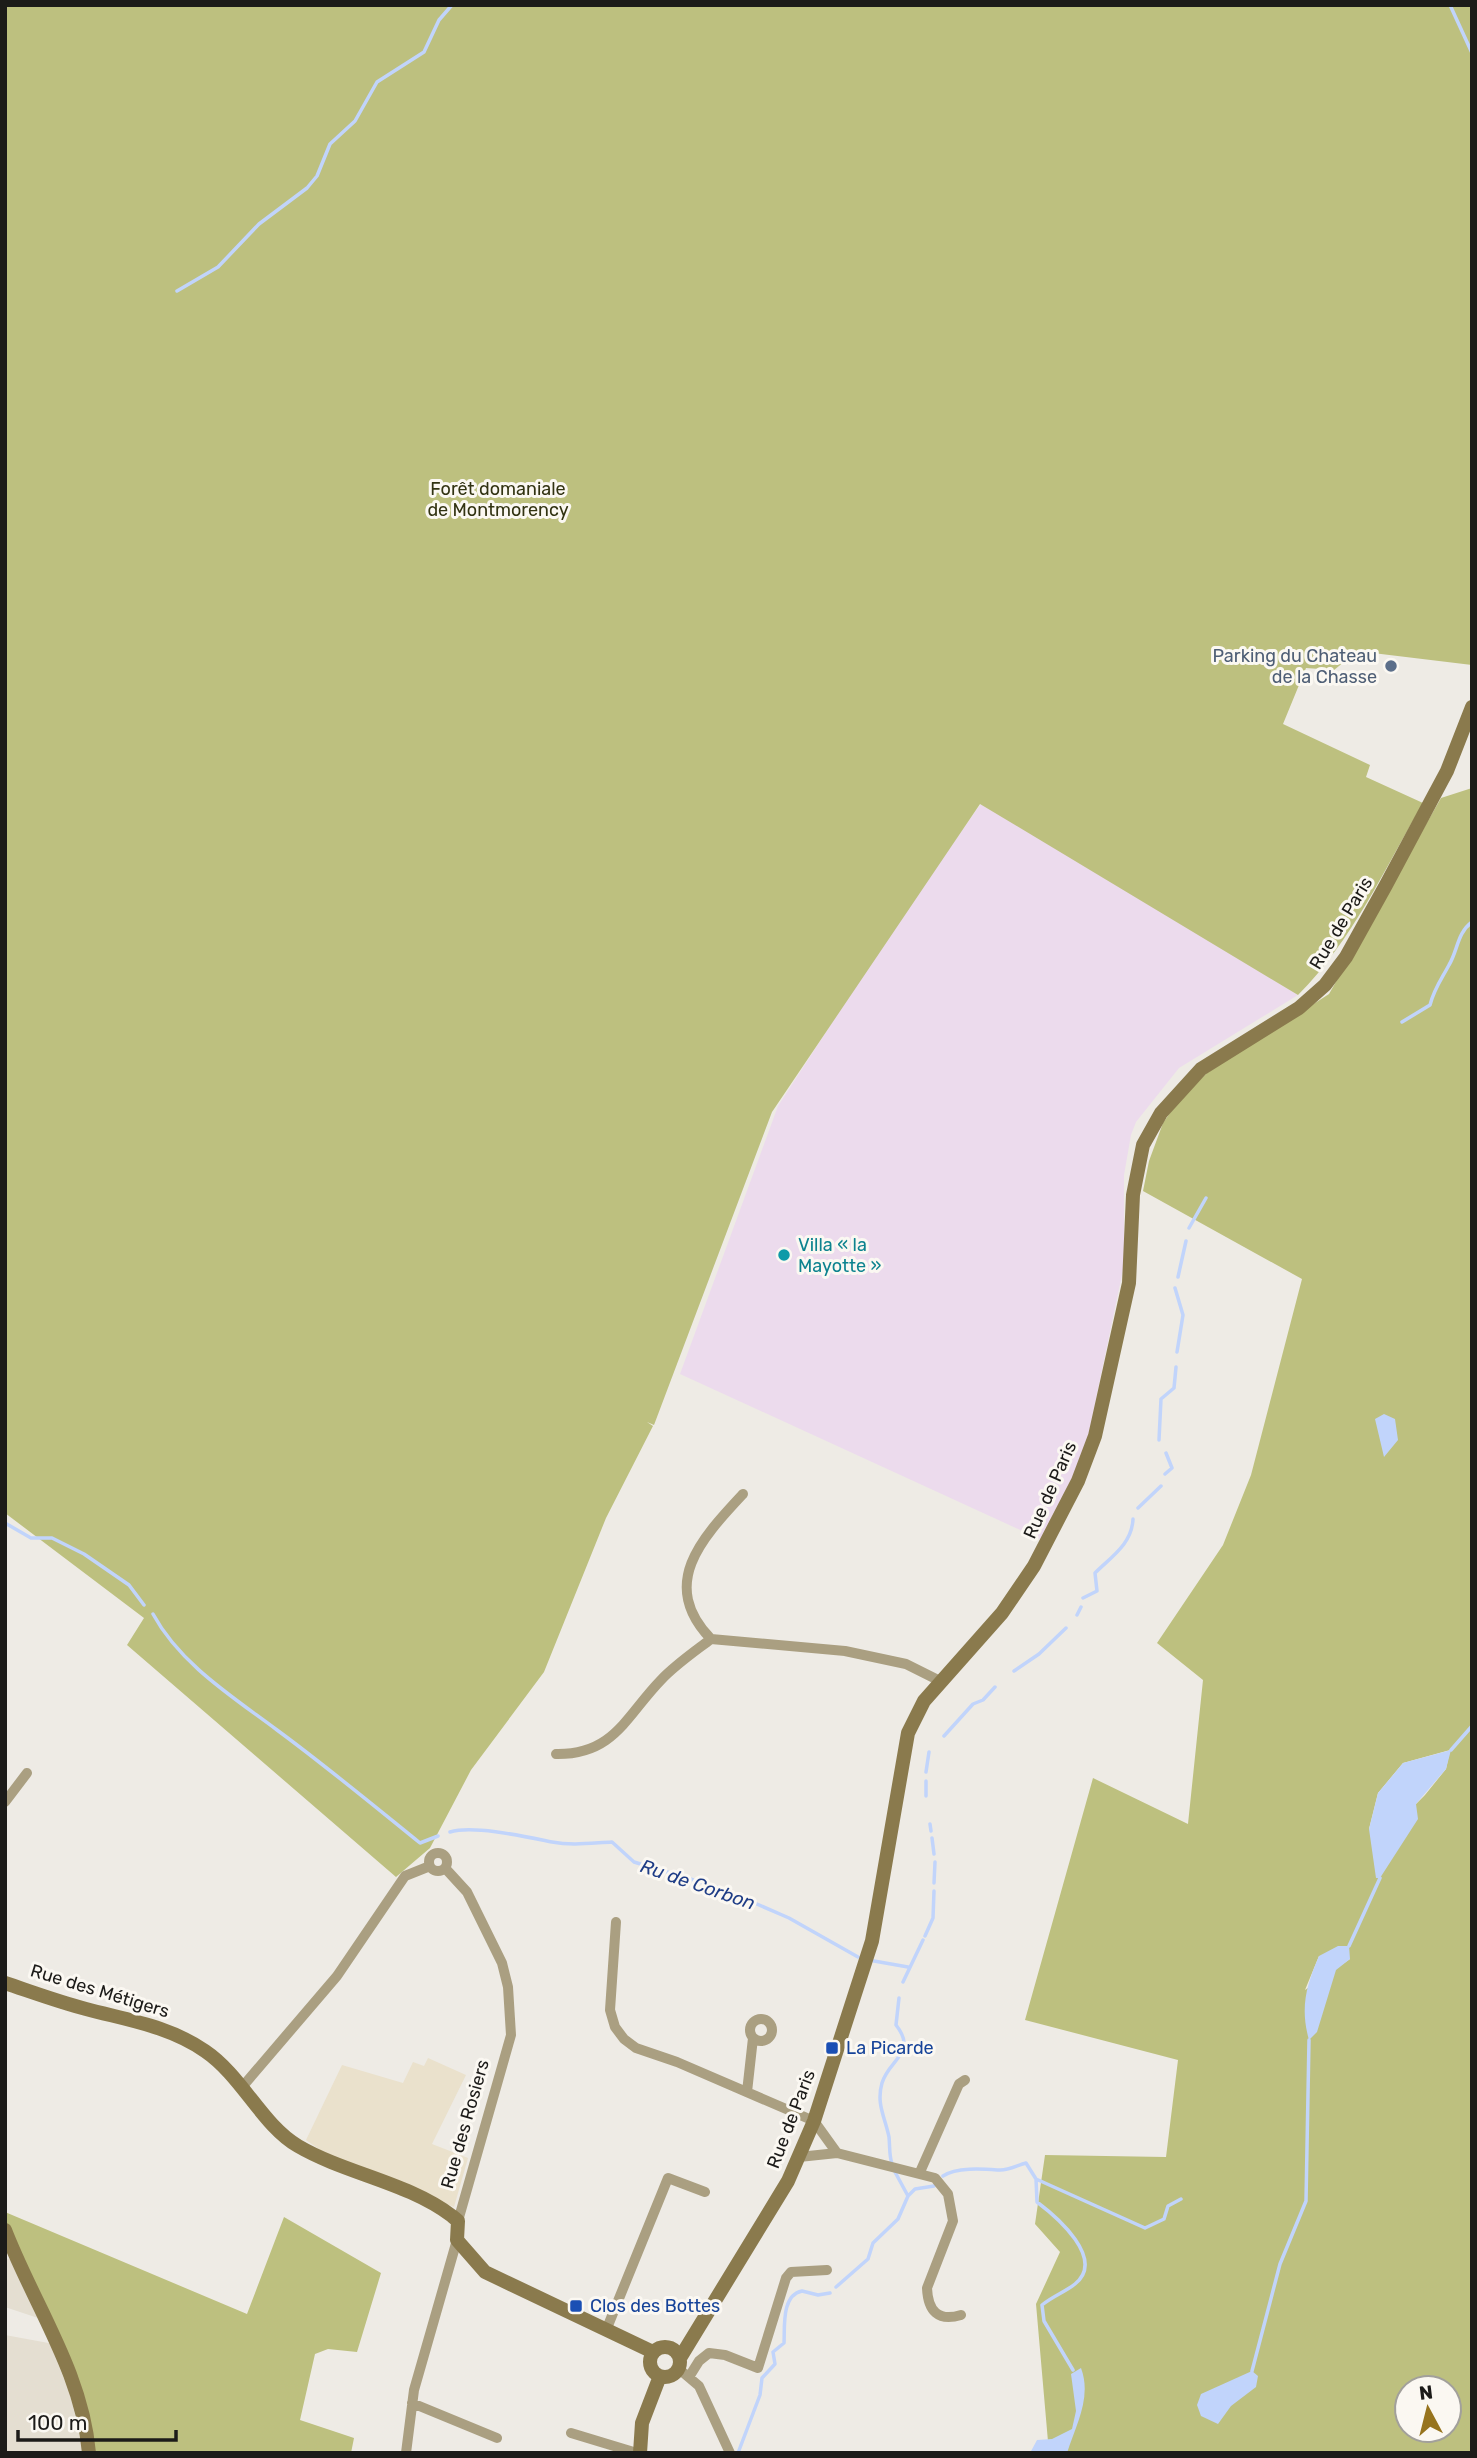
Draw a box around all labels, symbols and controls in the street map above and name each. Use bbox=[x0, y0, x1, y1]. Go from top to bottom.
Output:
park label: Forêt domaniale de Montmorency bbox=[427, 478, 569, 521]
place label: Parking du Chateau de la Chasse bbox=[1212, 645, 1377, 688]
marker: Parking du Chateau de la Chasse bbox=[1383, 658, 1399, 674]
street label: Rue de Paris bbox=[1305, 873, 1377, 973]
place label: Villa « la Mayotte » bbox=[798, 1234, 881, 1277]
marker: Villa « la Mayotte » bbox=[776, 1247, 792, 1263]
street label: Rue de Paris bbox=[1019, 1438, 1081, 1542]
water label: Ru de Corbon bbox=[637, 1854, 758, 1915]
street label: Rue des Métigers bbox=[28, 1959, 172, 2023]
place label: La Picarde bbox=[846, 2037, 934, 2059]
marker: La Picarde bbox=[824, 2040, 840, 2056]
street label: Rue des Rosiers bbox=[436, 2057, 494, 2191]
street label: Rue de Paris bbox=[762, 2067, 820, 2171]
place label: Clos des Bottes bbox=[590, 2295, 720, 2317]
marker: Clos des Bottes bbox=[568, 2298, 584, 2314]
north arrow bbox=[1393, 2374, 1463, 2444]
text: N bbox=[1418, 2380, 1434, 2405]
scale bar bbox=[18, 2398, 175, 2442]
text: 100 m bbox=[28, 2410, 87, 2435]

